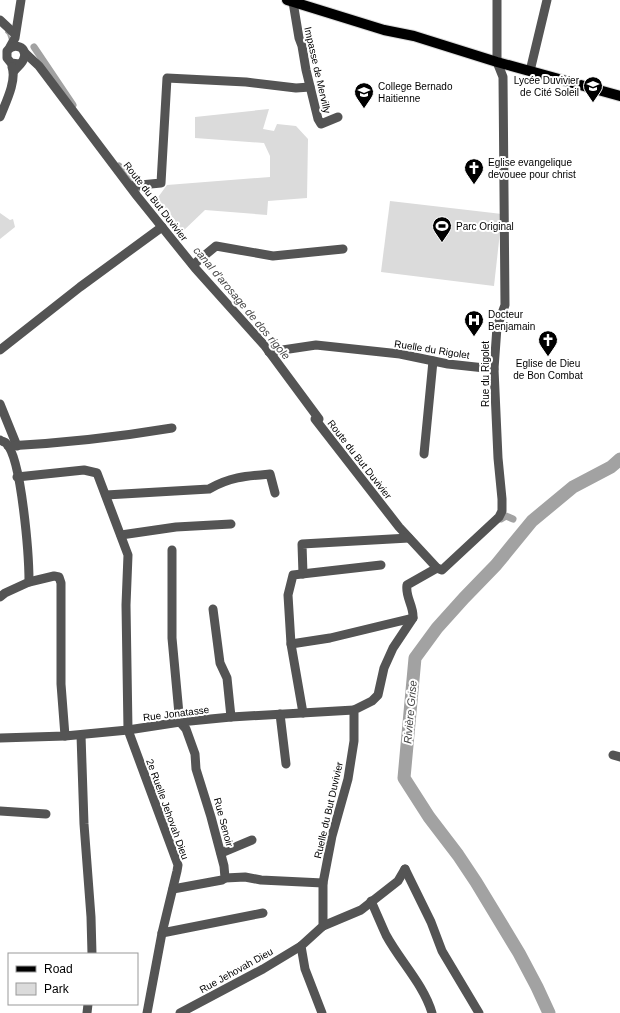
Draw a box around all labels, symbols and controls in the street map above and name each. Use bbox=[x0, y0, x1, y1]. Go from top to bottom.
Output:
street label: Impasse de Mervilly bbox=[302, 26, 333, 114]
place label: Lycée Duvivier de Cité Soleil bbox=[514, 75, 580, 98]
school or university icon: Lycée Duvivier de Cité Soleil bbox=[582, 75, 604, 103]
school or university icon: College Bernado Haitienne bbox=[353, 81, 375, 109]
place label: College Bernado Haitienne bbox=[378, 81, 453, 104]
church icon: Eglise evangelique devouee pour christ bbox=[463, 157, 485, 185]
place label: Eglise evangelique devouee pour christ bbox=[488, 157, 576, 180]
street label: Route du But Duvivier bbox=[121, 160, 190, 244]
sports icon: Parc Original bbox=[431, 215, 453, 243]
place label: Parc Original bbox=[456, 221, 514, 232]
water label: canal d'arosage de dos rigole bbox=[191, 244, 293, 362]
hospital icon: Docteur Benjamain bbox=[463, 309, 485, 337]
place label: Docteur Benjamain bbox=[488, 309, 535, 332]
church icon: Eglise de Dieu de Bon Combat bbox=[537, 329, 559, 357]
street label: Ruelle du Rigolet bbox=[393, 338, 471, 361]
street label: Rue du Rigolet bbox=[480, 341, 491, 407]
place label: Eglise de Dieu de Bon Combat bbox=[513, 358, 583, 381]
street label: Route du But Duvivier bbox=[325, 418, 394, 502]
water label: Rivière Grise bbox=[401, 680, 419, 744]
street label: Rue Jonatasse bbox=[142, 704, 210, 723]
street label: 2e Ruelle Jehovah Dieu bbox=[144, 757, 191, 861]
street label: Ruelle du But Duvivier bbox=[312, 760, 345, 860]
street label: Rue Senoir bbox=[212, 797, 235, 848]
street label: Rue Jehovah Dieu bbox=[198, 946, 275, 995]
legend bbox=[8, 953, 138, 1005]
text: Road bbox=[44, 962, 73, 976]
text: Park bbox=[44, 982, 70, 996]

